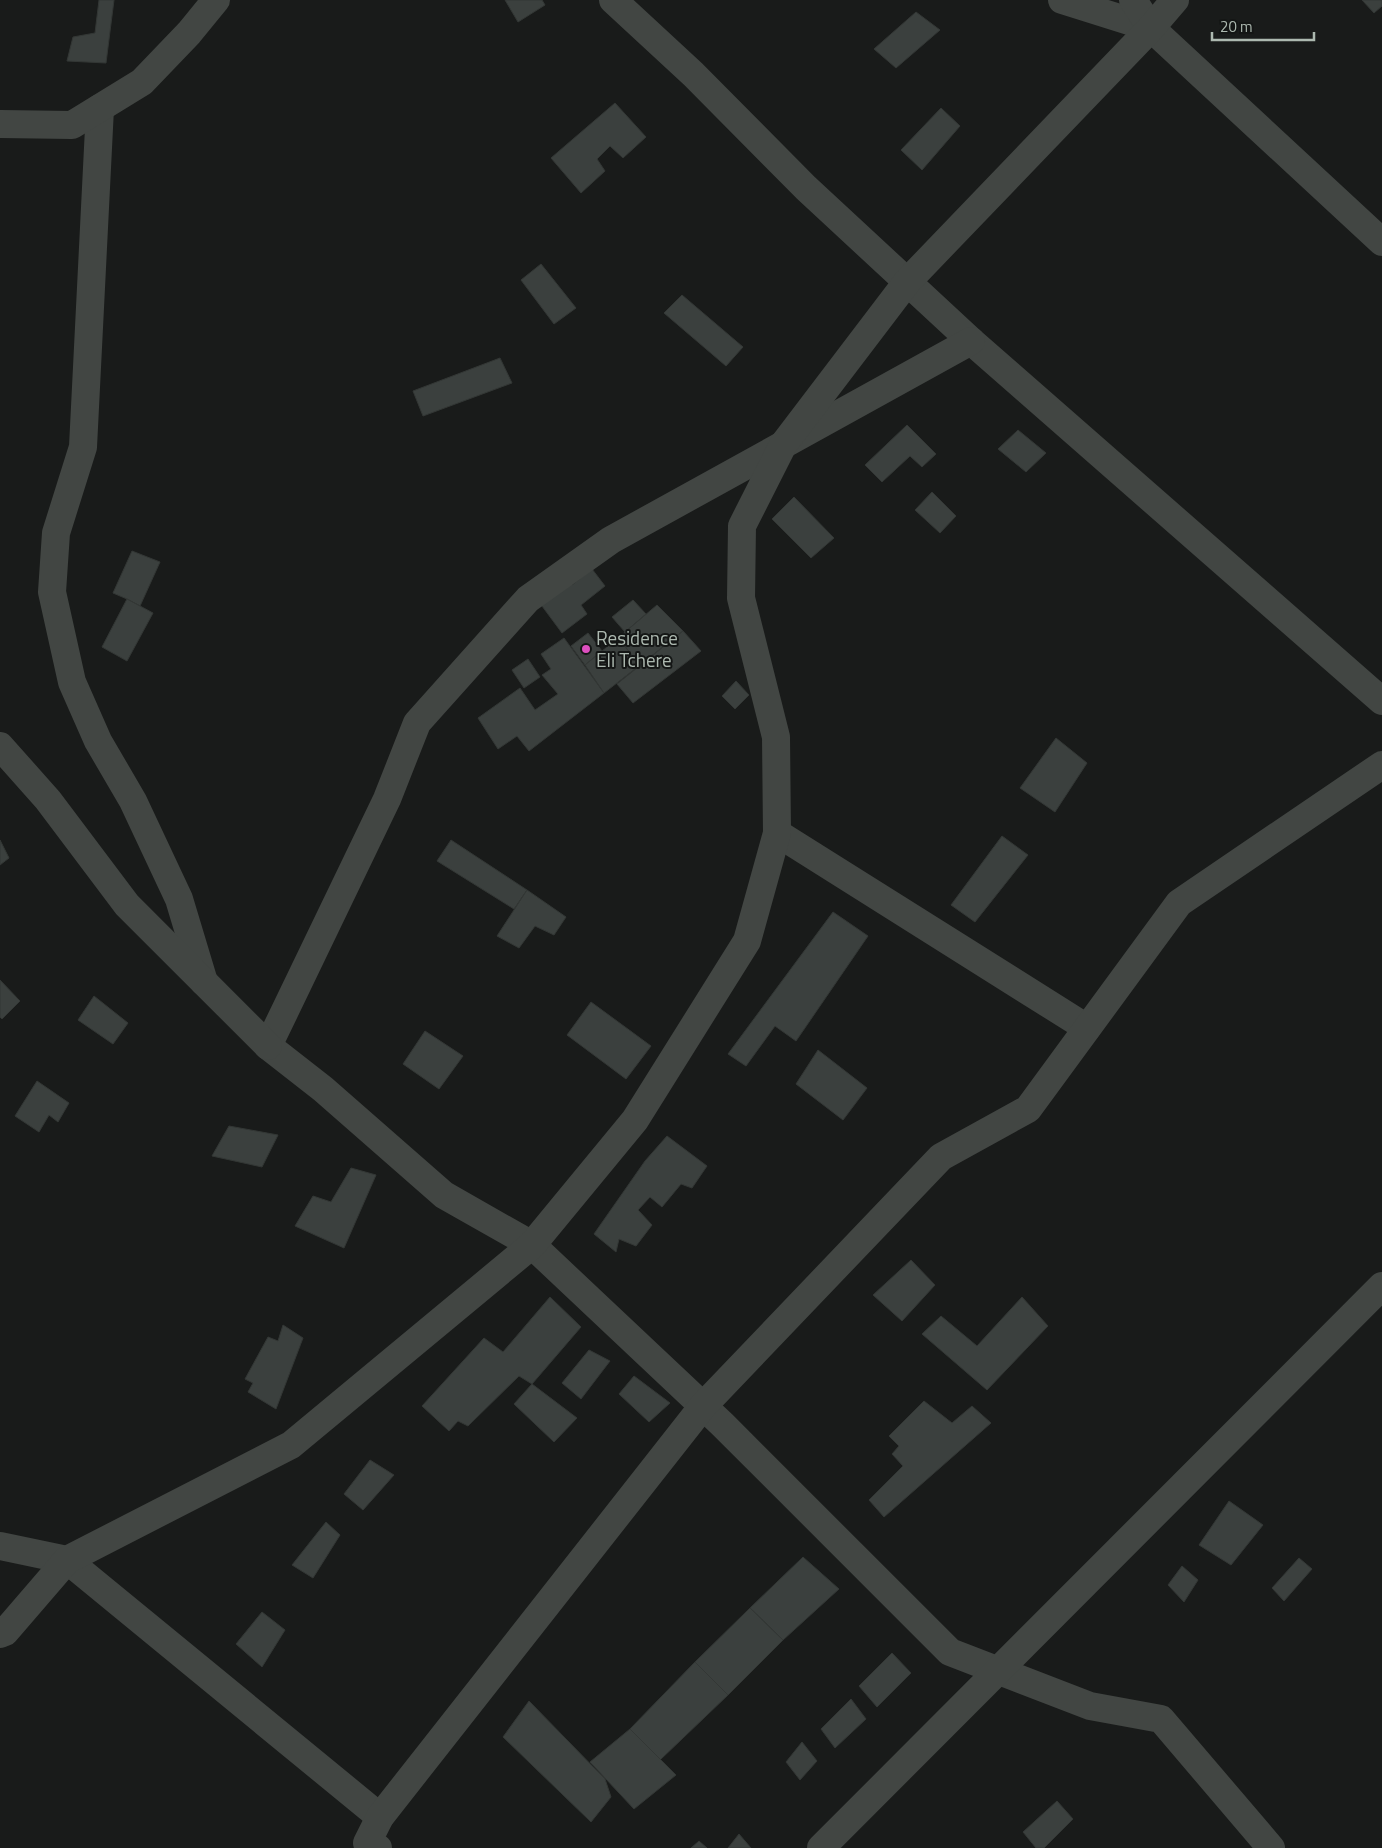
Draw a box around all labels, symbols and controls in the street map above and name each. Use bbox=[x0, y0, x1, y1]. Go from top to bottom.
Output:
scale bar bbox=[1212, 10, 1314, 42]
text: 20 m bbox=[1220, 15, 1253, 38]
place label: Residence Eli Tchere bbox=[596, 623, 678, 674]
marker: Residence Eli Tchere bbox=[580, 643, 592, 655]

